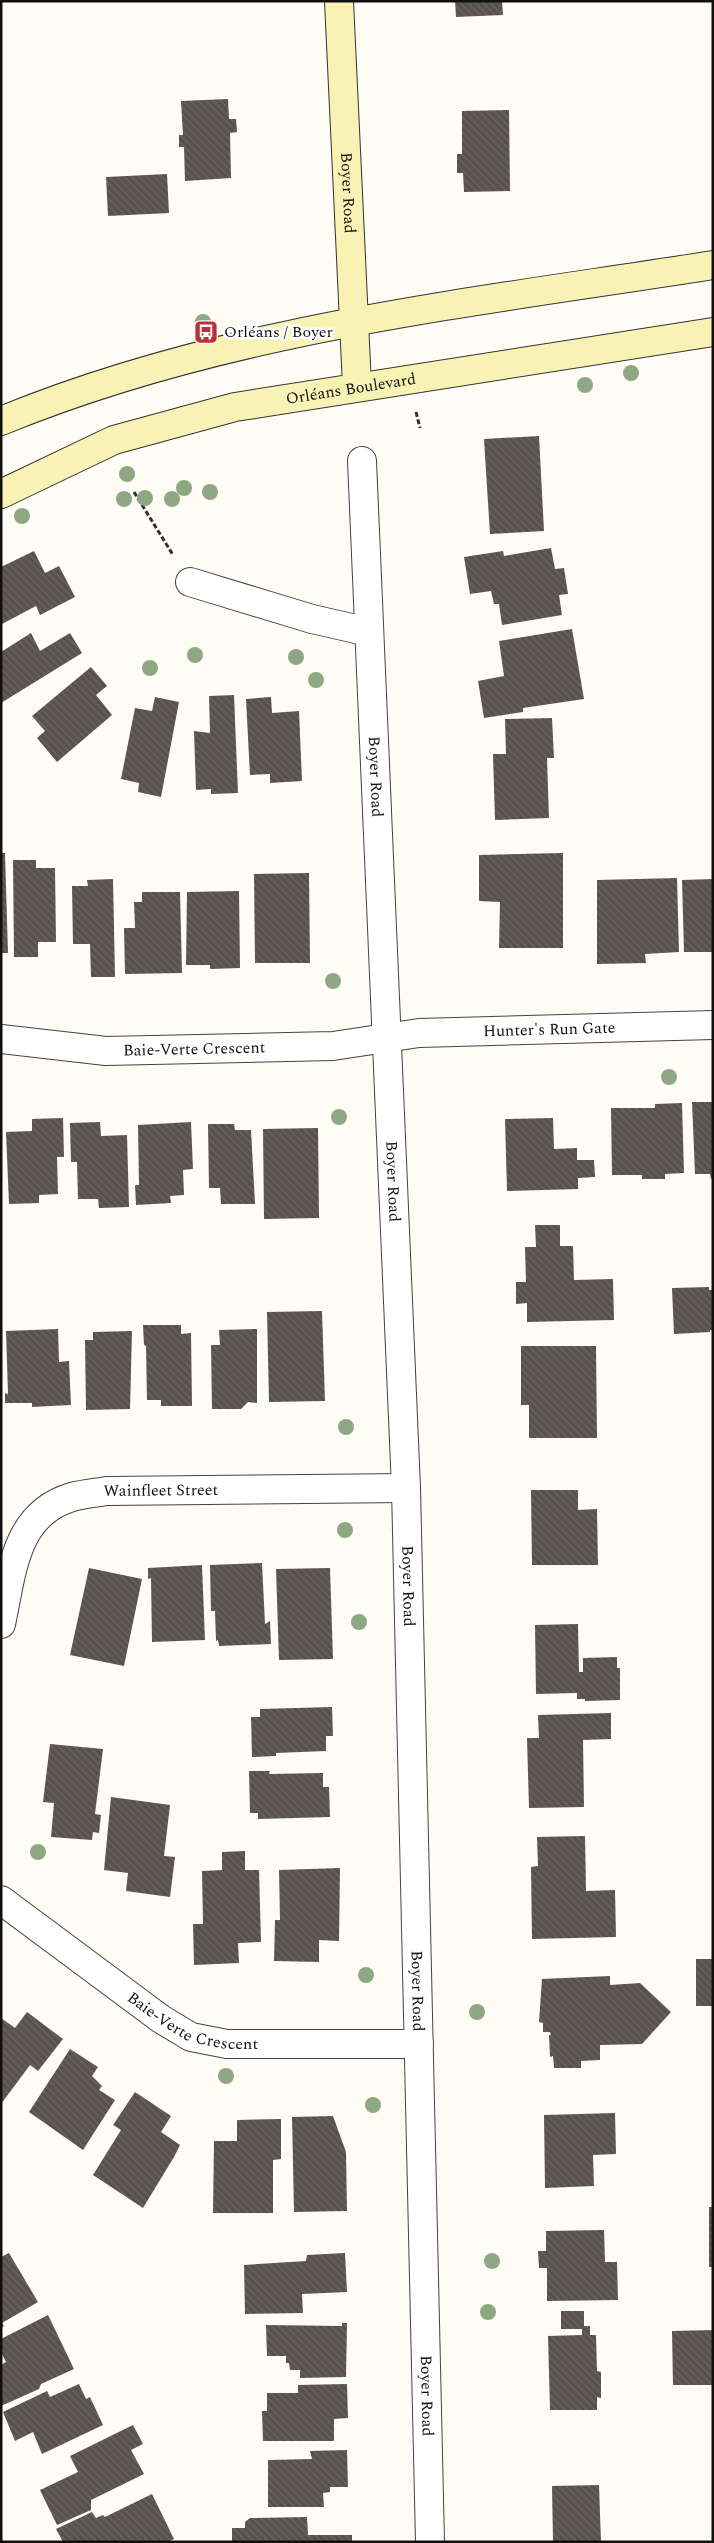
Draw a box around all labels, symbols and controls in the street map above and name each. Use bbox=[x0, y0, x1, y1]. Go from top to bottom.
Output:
street label: Boyer Road bbox=[334, 152, 362, 234]
bus stop icon: Orléans / Boyer bbox=[193, 319, 219, 345]
place label: Orléans / Boyer bbox=[224, 320, 333, 344]
street label: Orléans Boulevard bbox=[284, 367, 418, 411]
street label: Boyer Road bbox=[362, 736, 389, 818]
street label: Hunter's Run Gate bbox=[483, 1016, 616, 1043]
street label: Baie-Verte Crescent bbox=[123, 1035, 266, 1063]
street label: Boyer Road bbox=[379, 1140, 407, 1222]
street label: Wainfleet Street bbox=[103, 1478, 219, 1503]
street label: Boyer Road bbox=[395, 1545, 421, 1627]
street label: Boyer Road bbox=[405, 1950, 430, 2032]
street label: Baie-Verte Crescent bbox=[122, 1986, 258, 2056]
street label: Boyer Road bbox=[414, 2355, 440, 2437]

